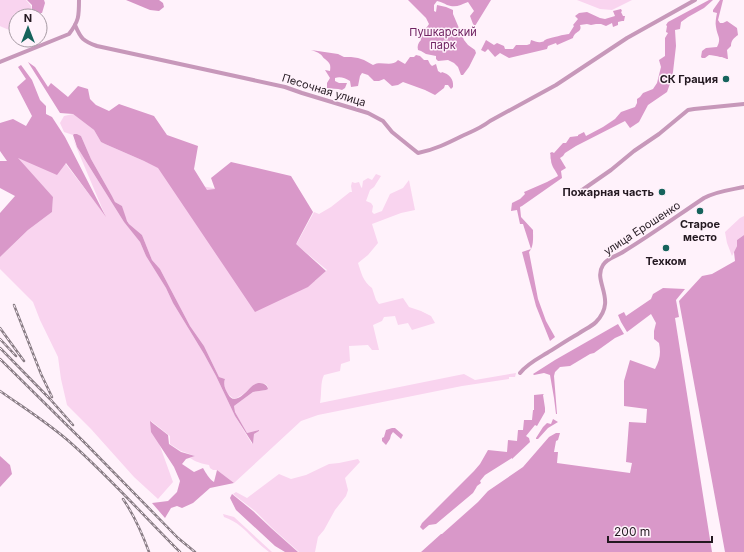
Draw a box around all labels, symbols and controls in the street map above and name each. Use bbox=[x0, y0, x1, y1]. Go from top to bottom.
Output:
north arrow bbox=[8, 8, 48, 48]
text: N bbox=[24, 11, 32, 25]
park label: Пушкарский парк bbox=[409, 25, 477, 52]
street label: Песочная улица bbox=[280, 71, 368, 109]
place label: СК Грация bbox=[660, 72, 718, 86]
marker: СК Грация bbox=[721, 74, 731, 84]
place label: Пожарная часть bbox=[563, 185, 655, 199]
marker: Пожарная часть bbox=[657, 187, 667, 197]
street label: улица Ерошенко bbox=[601, 198, 683, 258]
marker: Старое место bbox=[695, 206, 705, 216]
place label: Старое место bbox=[680, 217, 721, 244]
marker: Техком bbox=[661, 243, 671, 253]
place label: Техком bbox=[645, 254, 687, 268]
scale bar bbox=[608, 518, 712, 544]
text: 200 m bbox=[614, 524, 650, 539]

